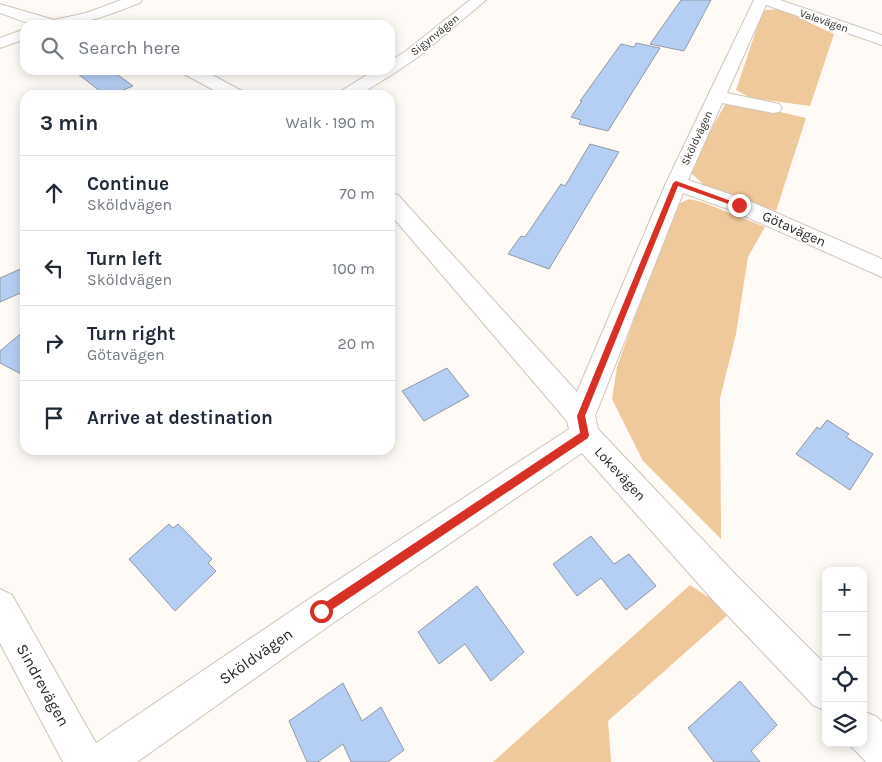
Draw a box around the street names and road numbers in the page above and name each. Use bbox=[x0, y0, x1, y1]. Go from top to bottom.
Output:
street label: Valevägen bbox=[798, 7, 850, 35]
street label: Sigynvägen bbox=[408, 12, 462, 58]
street label: Sköldvägen bbox=[679, 109, 715, 167]
street label: Götavägen bbox=[760, 207, 828, 251]
street label: Lokevägen bbox=[591, 443, 649, 505]
street label: Sköldvägen bbox=[216, 624, 296, 688]
street label: Sindrevägen bbox=[13, 640, 73, 730]

